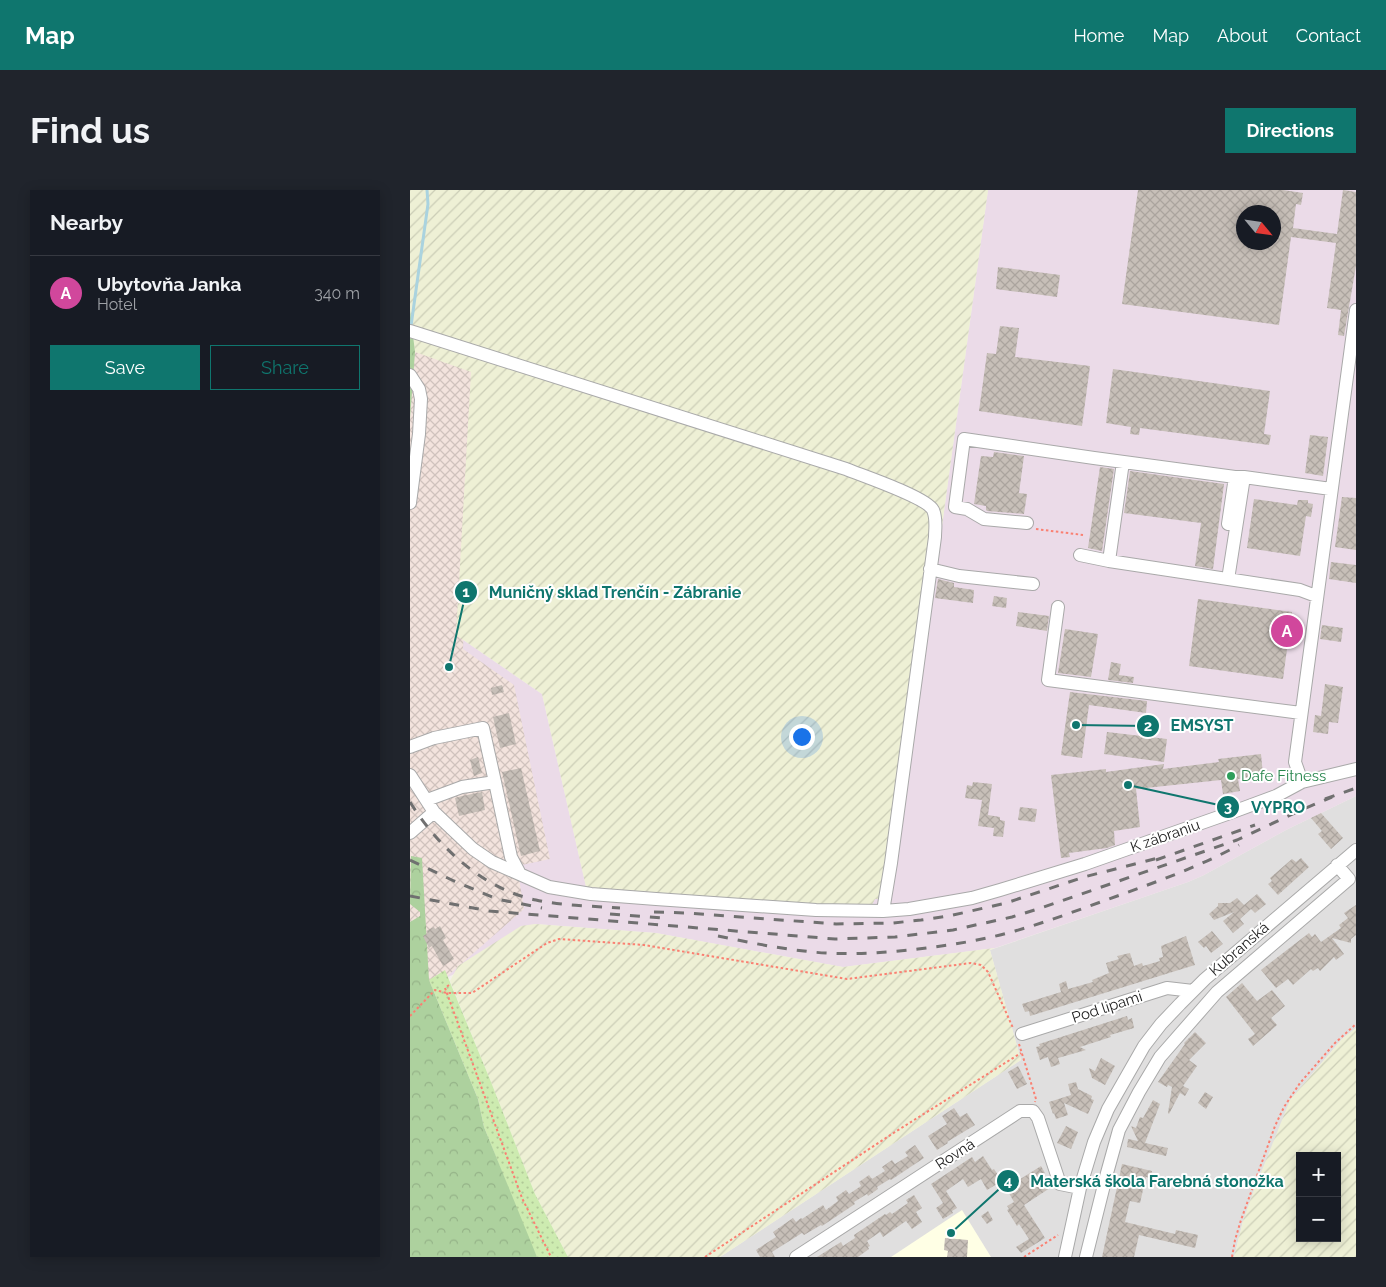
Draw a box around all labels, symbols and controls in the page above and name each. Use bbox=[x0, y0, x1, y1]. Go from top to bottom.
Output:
text: Map bbox=[25, 21, 75, 50]
text: Home bbox=[1073, 25, 1124, 46]
text: Map bbox=[1152, 25, 1189, 46]
text: About bbox=[1217, 25, 1268, 46]
text: Contact bbox=[1296, 25, 1361, 46]
button: Directions bbox=[1225, 108, 1356, 153]
text: Find us bbox=[30, 110, 150, 151]
north arrow bbox=[1236, 205, 1281, 250]
text: Nearby bbox=[50, 210, 123, 235]
text: Ubytovňa Janka bbox=[97, 273, 241, 295]
text: A bbox=[61, 284, 71, 303]
text: 340 m bbox=[314, 284, 360, 303]
text: Hotel bbox=[97, 295, 137, 314]
button: Save bbox=[50, 345, 200, 390]
button: Share bbox=[210, 345, 360, 390]
callout: Muničný sklad Trenčín - Zábranie bbox=[453, 576, 752, 607]
text: 1 bbox=[462, 583, 470, 601]
text: Muničný sklad Trenčín - Zábranie bbox=[489, 583, 742, 602]
pin: A bbox=[1271, 612, 1303, 650]
callout: EMSYST bbox=[1135, 710, 1243, 741]
text: EMSYST bbox=[1171, 716, 1233, 735]
text: 2 bbox=[1144, 717, 1152, 735]
your location bbox=[789, 724, 815, 750]
place label: Dafe Fitness bbox=[1241, 767, 1326, 785]
marker: Dafe Fitness bbox=[1225, 770, 1237, 782]
callout: VYPRO bbox=[1216, 792, 1315, 823]
text: 3 bbox=[1224, 798, 1232, 816]
text: VYPRO bbox=[1251, 798, 1305, 817]
street label: K zábraniu bbox=[1128, 816, 1202, 856]
street label: Kubranská bbox=[1206, 918, 1272, 980]
street label: Pod lipami bbox=[1069, 987, 1145, 1027]
street label: Rovná bbox=[932, 1135, 978, 1173]
map controls bbox=[1296, 1152, 1341, 1242]
button: + bbox=[1296, 1152, 1341, 1197]
callout: Materská škola Farebná stonožka bbox=[995, 1166, 1294, 1197]
text: 4 bbox=[1004, 1172, 1013, 1190]
text: Materská škola Farebná stonožka bbox=[1030, 1172, 1284, 1191]
button: − bbox=[1296, 1197, 1341, 1242]

